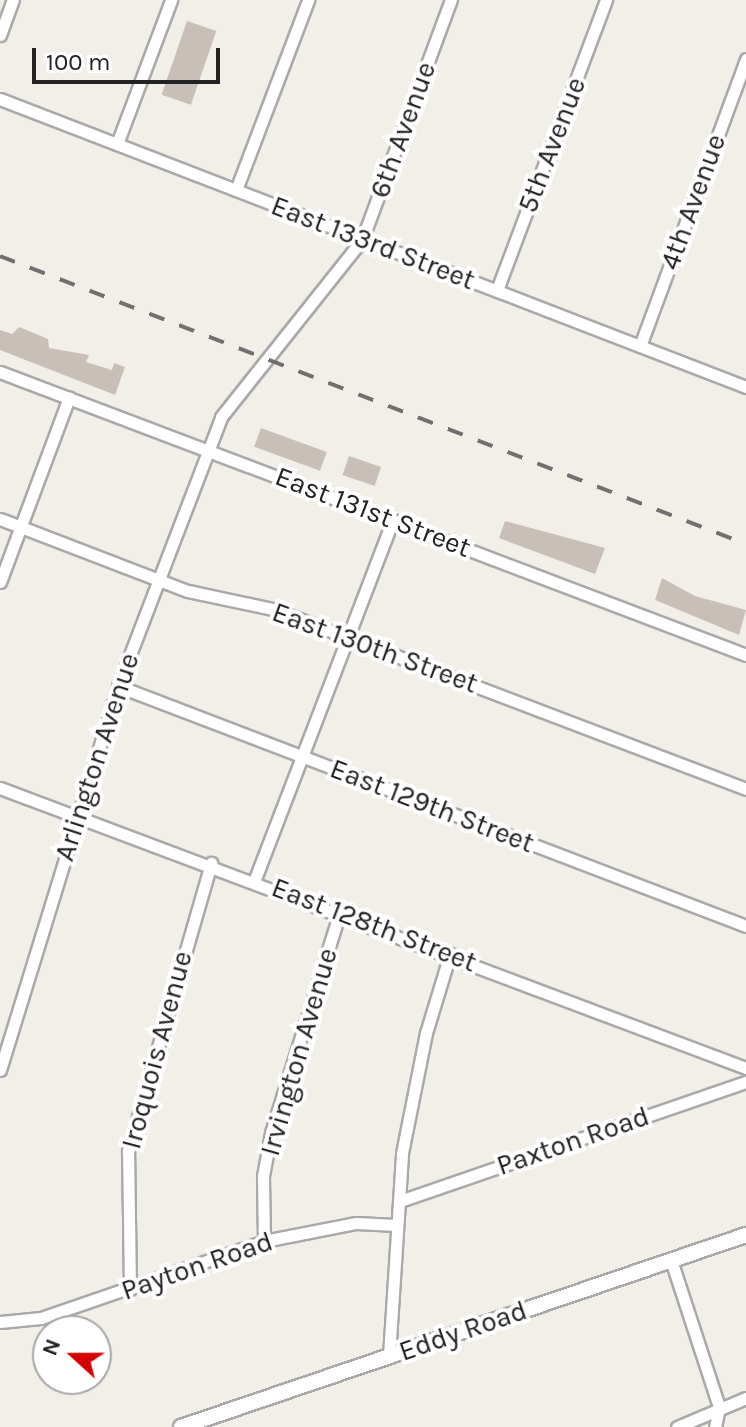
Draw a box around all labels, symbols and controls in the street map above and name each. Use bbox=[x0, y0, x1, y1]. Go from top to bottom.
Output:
scale bar bbox=[36, 32, 224, 82]
text: 100 m bbox=[46, 48, 111, 76]
street label: 6th Avenue bbox=[363, 57, 443, 203]
street label: 5th Avenue bbox=[511, 73, 593, 217]
street label: 4th Avenue bbox=[653, 130, 733, 274]
street label: East 133rd Street bbox=[266, 189, 480, 297]
street label: East 131st Street bbox=[270, 459, 476, 565]
street label: East 130th Street bbox=[268, 595, 482, 701]
street label: Arlington Avenue bbox=[48, 649, 146, 865]
street label: East 129th Street bbox=[325, 752, 539, 860]
street label: East 128th Street bbox=[267, 870, 481, 980]
street label: Irvington Avenue bbox=[253, 944, 345, 1160]
street label: Iroquois Avenue bbox=[114, 947, 200, 1153]
street label: Paxton Road bbox=[492, 1099, 654, 1183]
street label: Payton Road bbox=[117, 1224, 277, 1308]
street label: Eddy Road bbox=[395, 1293, 531, 1369]
north arrow bbox=[32, 1315, 112, 1395]
text: N bbox=[36, 1335, 66, 1359]

